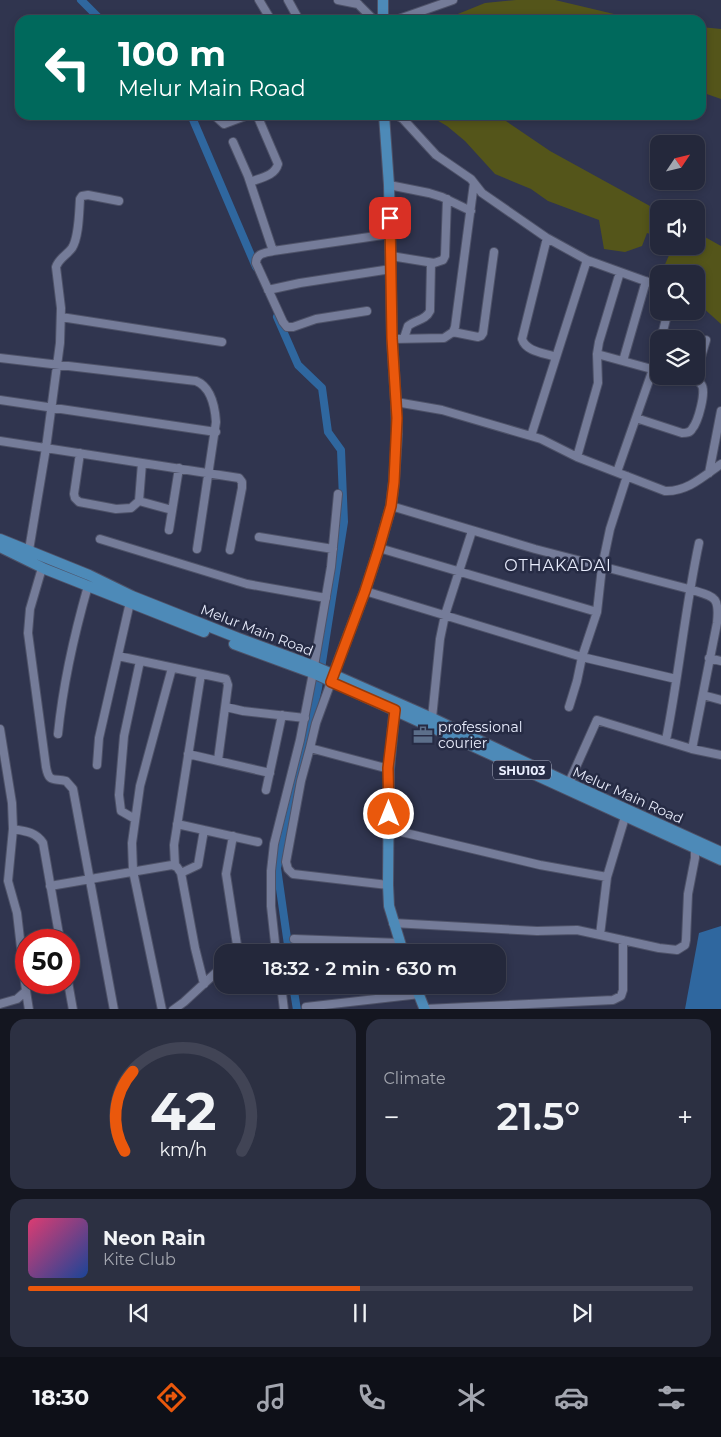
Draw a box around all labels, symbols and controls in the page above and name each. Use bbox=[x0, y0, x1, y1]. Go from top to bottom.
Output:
text: 100 m bbox=[118, 32, 226, 75]
icon: left bbox=[35, 35, 100, 100]
text: Melur Main Road bbox=[118, 75, 306, 102]
north arrow bbox=[650, 135, 705, 190]
map controls bbox=[650, 135, 705, 385]
pin bbox=[369, 197, 411, 239]
button: sound bbox=[650, 200, 705, 255]
icon: arrive bbox=[376, 204, 404, 232]
button: search bbox=[650, 265, 705, 320]
button: layers bbox=[650, 330, 705, 385]
district label: OTHAKADAI bbox=[504, 556, 612, 575]
street label: Melur Main Road bbox=[198, 600, 316, 660]
place label: professional courier bbox=[438, 718, 522, 752]
office icon: professional courier bbox=[412, 724, 434, 746]
road number: SHU103 bbox=[493, 760, 551, 780]
street label: Melur Main Road bbox=[570, 762, 686, 828]
position arrow bbox=[362, 787, 414, 839]
speed limit sign: 50 bbox=[15, 929, 80, 994]
text: 18:32 · 2 min · 630 m bbox=[263, 957, 457, 980]
text: Climate bbox=[384, 1069, 446, 1088]
text: 42 bbox=[149, 1080, 216, 1143]
text: 21.5° bbox=[496, 1093, 580, 1140]
text: − bbox=[384, 1100, 400, 1134]
text: + bbox=[677, 1100, 693, 1134]
text: km/h bbox=[159, 1139, 207, 1160]
text: Neon Rain bbox=[103, 1227, 206, 1250]
text: Kite Club bbox=[103, 1250, 176, 1269]
icon: previous bbox=[125, 1299, 153, 1327]
icon: pause bbox=[346, 1299, 374, 1327]
icon: next bbox=[568, 1299, 596, 1327]
icon: directions bbox=[154, 1380, 189, 1415]
icon: music bbox=[254, 1380, 289, 1415]
icon: phone bbox=[354, 1380, 389, 1415]
icon: climate bbox=[454, 1380, 489, 1415]
icon: car bbox=[554, 1380, 589, 1415]
icon: filters bbox=[654, 1380, 689, 1415]
text: 18:30 bbox=[32, 1384, 89, 1411]

